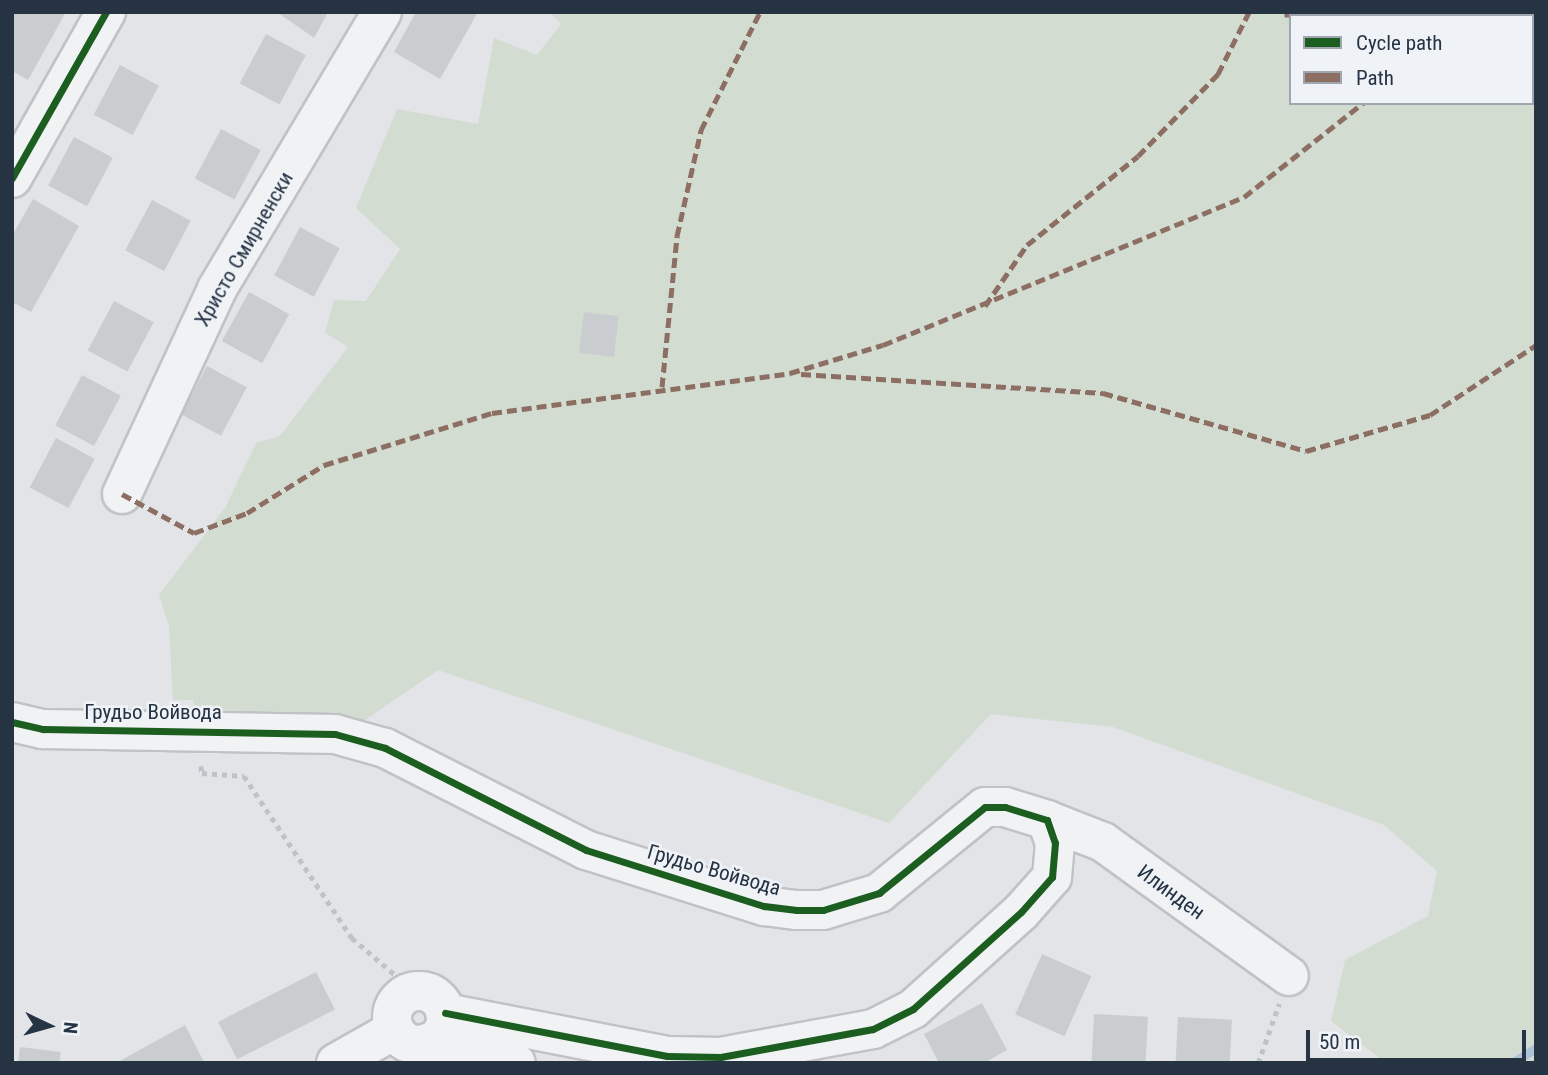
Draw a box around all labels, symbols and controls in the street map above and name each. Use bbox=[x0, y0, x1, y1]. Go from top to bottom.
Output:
legend bbox=[1289, 14, 1534, 105]
text: Cycle path bbox=[1356, 31, 1442, 55]
text: Path bbox=[1356, 66, 1394, 90]
street label: Христо Смирненски bbox=[189, 167, 299, 331]
street label: Грудьо Войвода bbox=[84, 699, 222, 725]
street label: Грудьо Войвода bbox=[644, 839, 784, 901]
street label: Илинден bbox=[1132, 859, 1210, 925]
north arrow bbox=[14, 991, 84, 1061]
scale bar bbox=[1310, 1016, 1530, 1060]
text: N bbox=[58, 1021, 82, 1035]
text: 50 m bbox=[1319, 1030, 1360, 1054]

